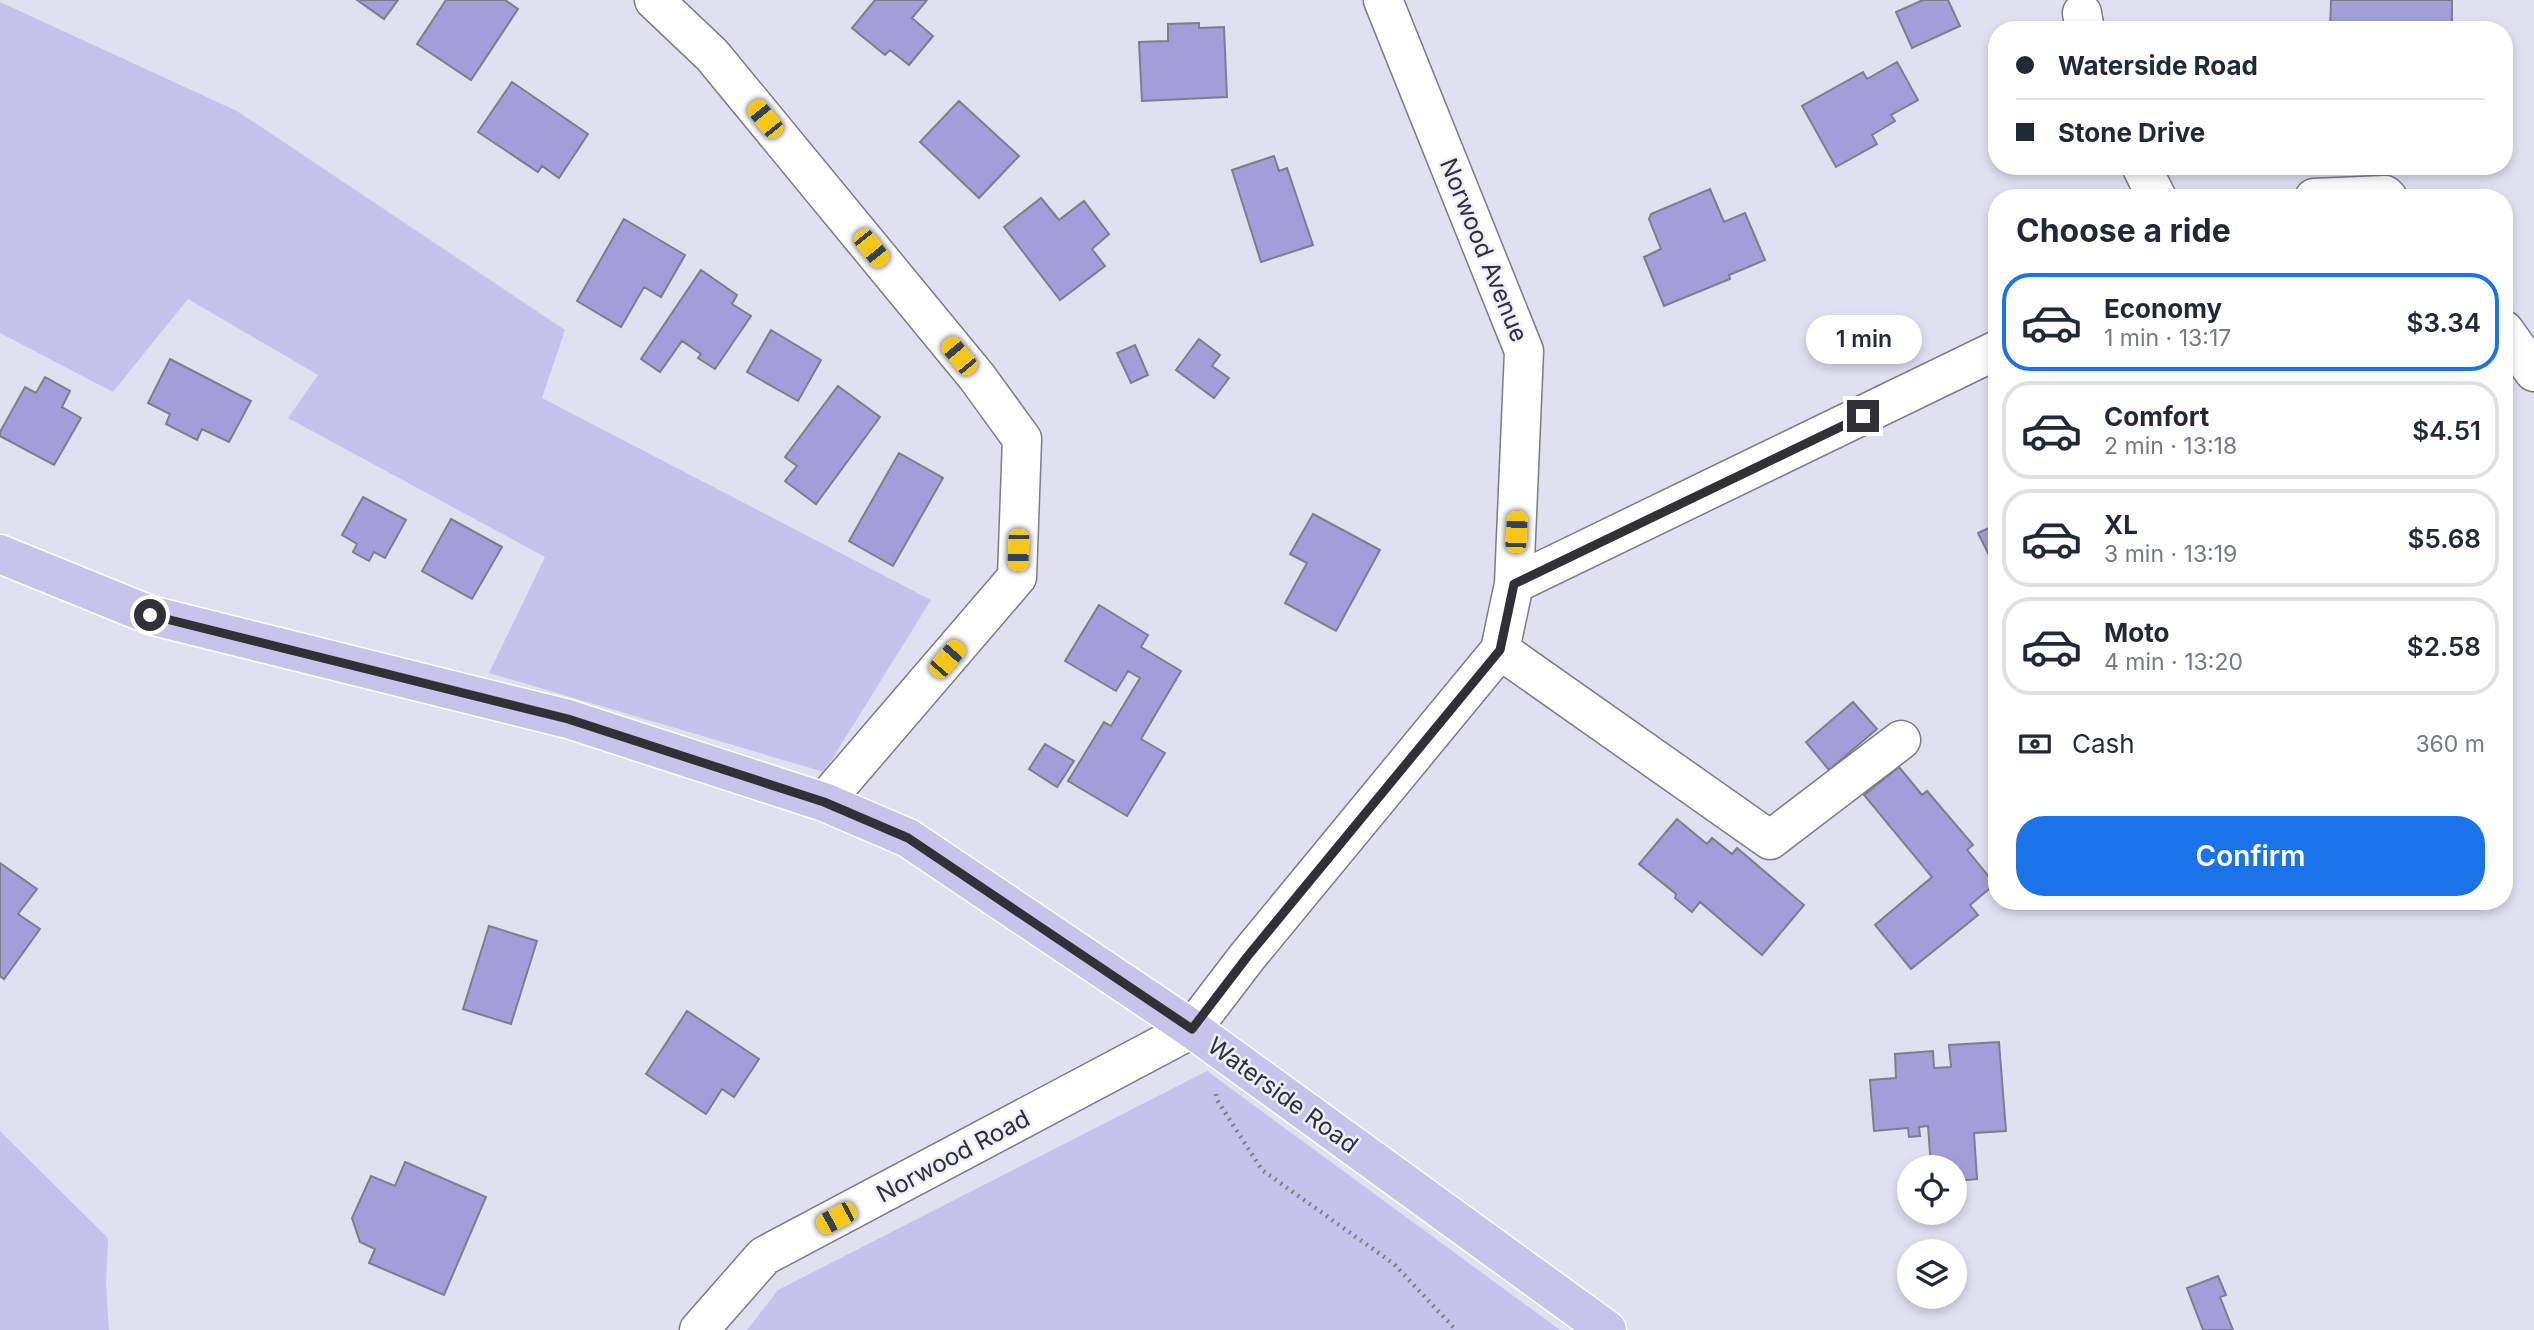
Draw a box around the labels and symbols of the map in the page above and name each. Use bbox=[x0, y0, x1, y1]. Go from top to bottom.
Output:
car bbox=[744, 96, 787, 142]
street label: Norwood Avenue bbox=[1434, 154, 1534, 346]
car bbox=[850, 225, 893, 271]
callout: 1 min bbox=[1805, 314, 1921, 364]
car bbox=[938, 333, 981, 379]
route end bbox=[1847, 400, 1879, 432]
car bbox=[1505, 510, 1528, 554]
car bbox=[1007, 529, 1030, 571]
route start bbox=[134, 599, 166, 631]
car bbox=[926, 636, 969, 682]
street label: Waterside Road bbox=[1202, 1031, 1364, 1159]
street label: Norwood Road bbox=[872, 1104, 1034, 1208]
car bbox=[813, 1199, 860, 1237]

